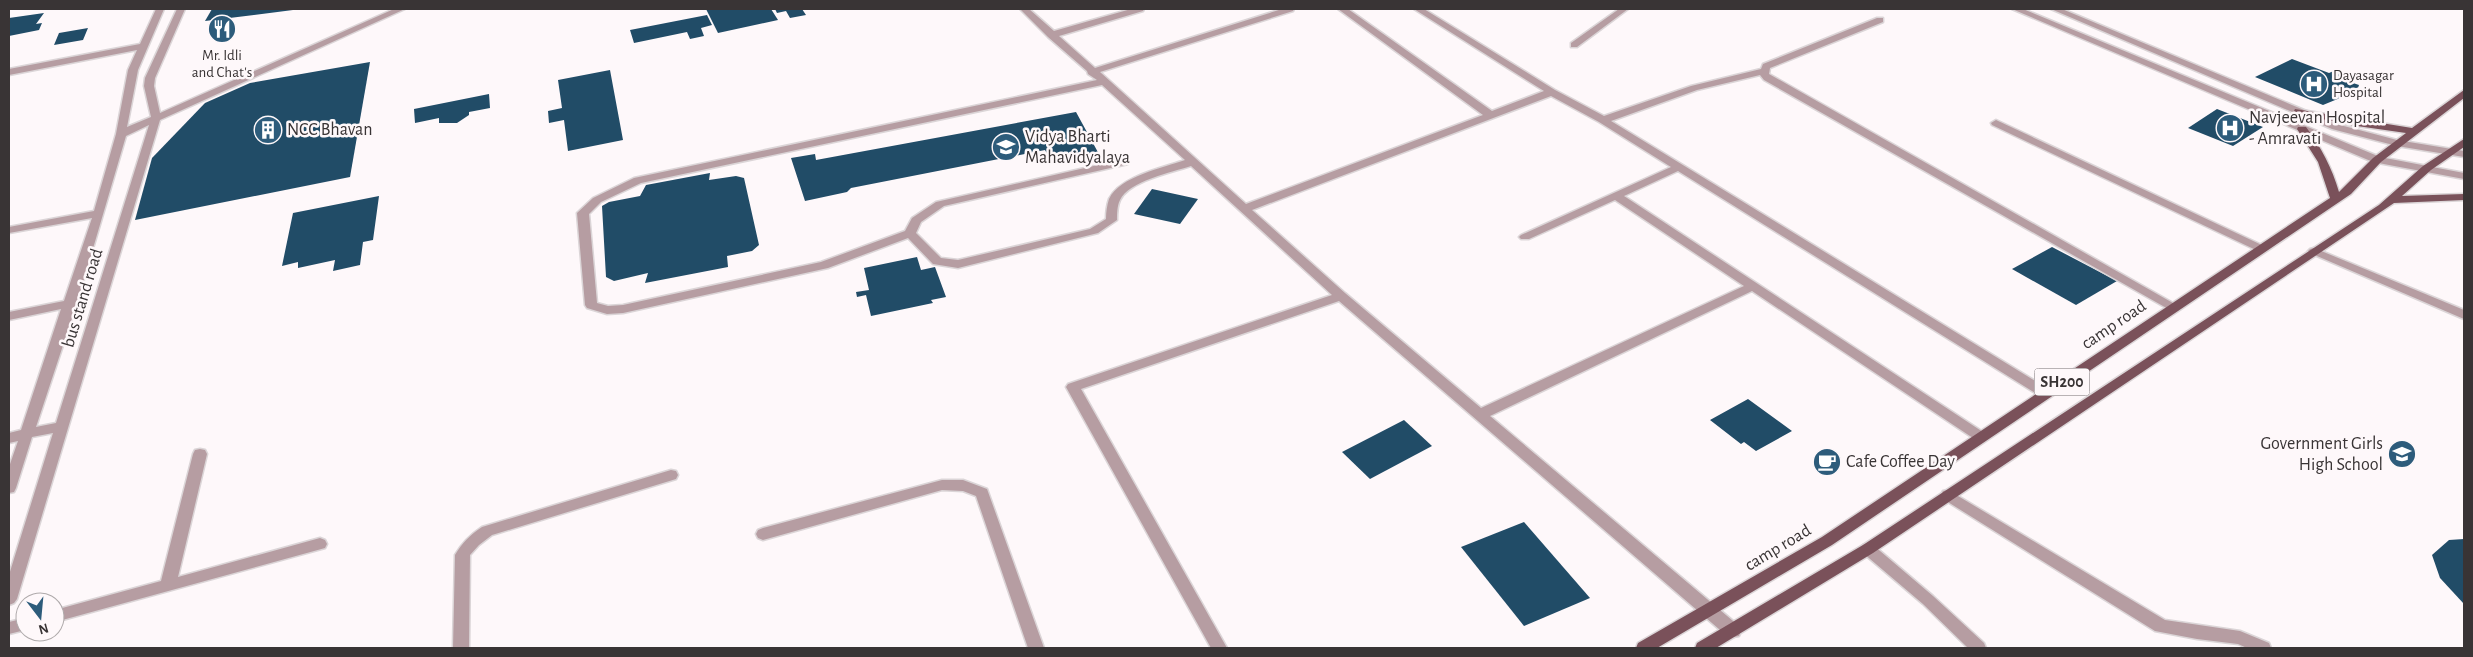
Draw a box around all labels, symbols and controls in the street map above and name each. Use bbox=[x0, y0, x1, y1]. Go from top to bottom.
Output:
restaurant icon: Mr. Idli and Chat's bbox=[207, 14, 237, 44]
place label: Mr. Idli and Chat's bbox=[192, 48, 252, 80]
place label: Dayasagar Hospital bbox=[2333, 68, 2394, 100]
hospital icon: Dayasagar Hospital bbox=[2299, 69, 2329, 99]
place label: Navjeevan Hospital - Amravati bbox=[2249, 109, 2385, 148]
hospital icon: Navjeevan Hospital - Amravati bbox=[2215, 113, 2245, 143]
building icon: NCC Bhavan bbox=[253, 115, 283, 145]
place label: NCC Bhavan bbox=[287, 121, 373, 139]
place label: Vidya Bharti Mahavidyalaya bbox=[1025, 128, 1130, 167]
school or university icon: Vidya Bharti Mahavidyalaya bbox=[991, 132, 1021, 162]
street label: bus stand road bbox=[59, 246, 107, 350]
street label: camp road bbox=[2078, 297, 2150, 353]
road number: SH200 bbox=[2034, 368, 2090, 396]
place label: Government Girls High School bbox=[2261, 435, 2383, 474]
school or university icon: Government Girls High School bbox=[2387, 439, 2417, 469]
cafe icon: Cafe Coffee Day bbox=[1812, 447, 1842, 477]
place label: Cafe Coffee Day bbox=[1846, 453, 1955, 471]
street label: camp road bbox=[1742, 521, 1814, 575]
north arrow bbox=[15, 592, 65, 642]
text: N bbox=[37, 620, 50, 637]

